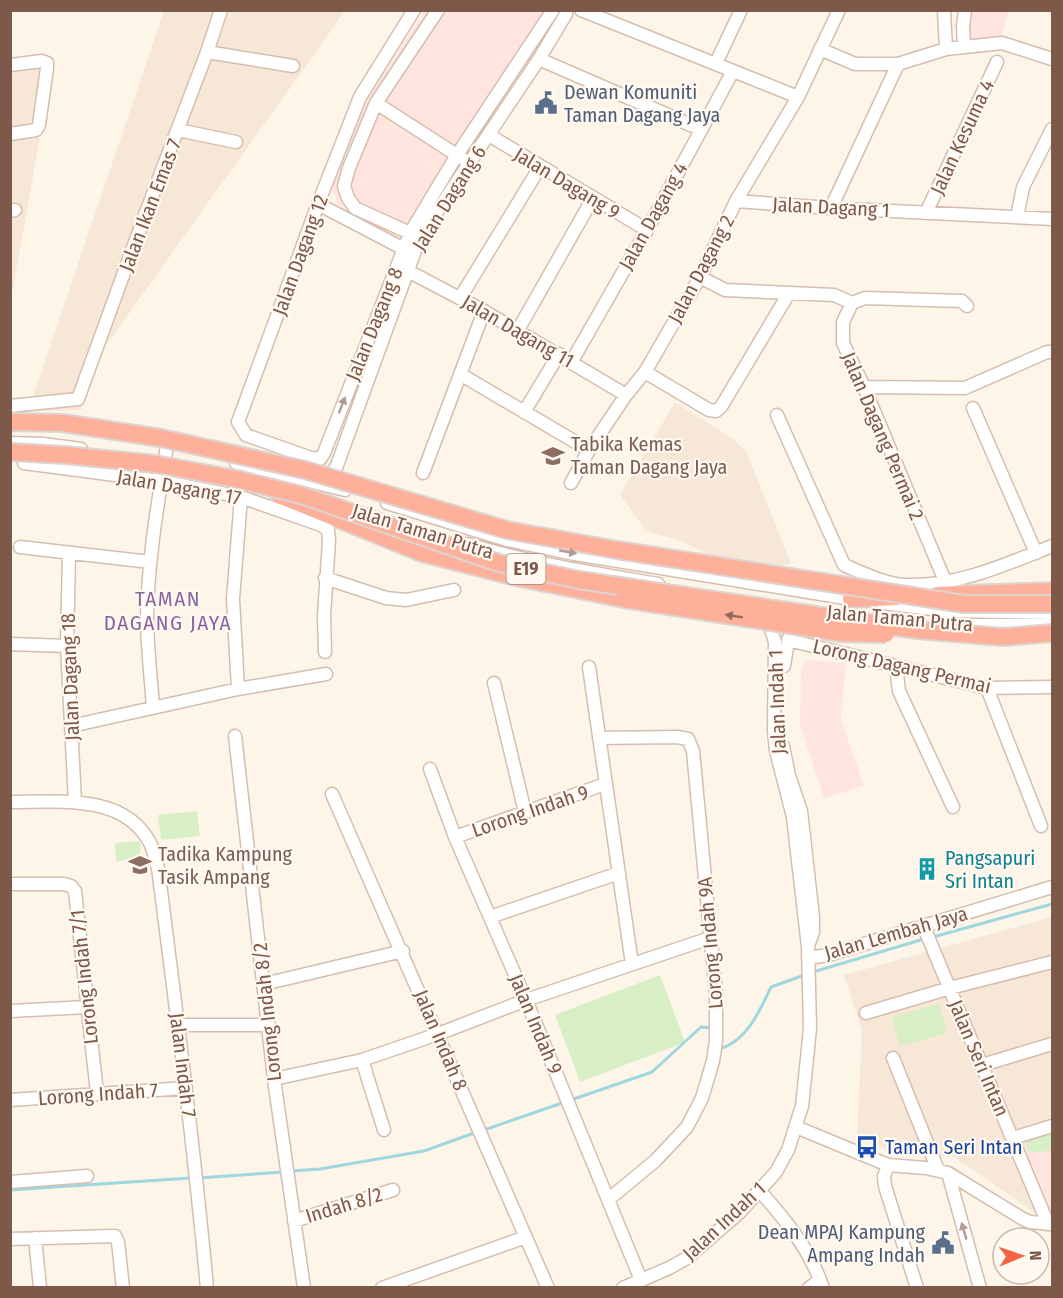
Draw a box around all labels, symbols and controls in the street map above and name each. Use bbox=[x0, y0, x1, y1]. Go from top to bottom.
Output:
street label: Jalan Kesuma 4 bbox=[925, 75, 999, 198]
place label: Dewan Komuniti Taman Dagang Jaya bbox=[564, 80, 720, 127]
public building icon: Dewan Komuniti Taman Dagang Jaya bbox=[533, 90, 559, 116]
street label: Jalan Ikan Emas 7 bbox=[114, 135, 186, 275]
street label: Jalan Dagang 6 bbox=[407, 141, 491, 255]
street label: Jalan Dagang 9 bbox=[510, 142, 624, 224]
street label: Jalan Dagang 4 bbox=[614, 158, 693, 274]
street label: Jalan Dagang 12 bbox=[267, 191, 333, 318]
street label: Jalan Dagang 1 bbox=[772, 192, 890, 222]
street label: Jalan Dagang 2 bbox=[663, 211, 740, 327]
street label: Jalan Dagang 8 bbox=[340, 264, 408, 384]
street label: Jalan Dagang 11 bbox=[458, 289, 578, 373]
street label: Jalan Dagang Permai 2 bbox=[837, 348, 929, 524]
one-way arrow bbox=[337, 396, 347, 414]
place label: Tabika Kemas Taman Dagang Jaya bbox=[571, 432, 727, 479]
school or university icon: Tabika Kemas Taman Dagang Jaya bbox=[540, 443, 566, 469]
street label: Jalan Dagang 17 bbox=[115, 464, 243, 510]
street label: Jalan Taman Putra bbox=[349, 498, 497, 564]
one-way arrow bbox=[559, 548, 578, 557]
road number: E19 bbox=[506, 554, 546, 584]
district label: TAMAN DAGANG JAYA bbox=[104, 586, 232, 636]
street label: Jalan Taman Putra bbox=[826, 600, 974, 636]
one-way arrow bbox=[724, 612, 743, 621]
street label: Jalan Dagang 18 bbox=[56, 613, 84, 741]
street label: Lorong Dagang Permai bbox=[811, 634, 993, 698]
street label: Jalan Indah 1 bbox=[763, 649, 791, 755]
street label: Lorong Indah 9 bbox=[469, 780, 591, 842]
place label: Tadika Kampung Tasik Ampang bbox=[158, 842, 293, 889]
place label: Pangsapuri Sri Intan bbox=[945, 846, 1035, 893]
school or university icon: Tadika Kampung Tasik Ampang bbox=[127, 852, 153, 878]
building icon: Pangsapuri Sri Intan bbox=[914, 856, 940, 882]
street label: Lorong Indah 9A bbox=[692, 876, 728, 1010]
street label: Jalan Lembah Jaya bbox=[822, 901, 970, 965]
street label: Lorong Indah 7/1 bbox=[65, 908, 103, 1046]
street label: Lorong Indah 8/2 bbox=[248, 941, 286, 1083]
street label: Jalan Indah 9 bbox=[504, 970, 568, 1078]
street label: Jalan Indah 8 bbox=[409, 986, 473, 1094]
street label: Jalan Seri Intan bbox=[944, 996, 1014, 1120]
street label: Jalan Indah 7 bbox=[165, 1011, 201, 1119]
street label: Lorong Indah 7 bbox=[37, 1078, 159, 1110]
bus stop icon: Taman Seri Intan bbox=[854, 1134, 880, 1160]
place label: Taman Seri Intan bbox=[885, 1135, 1023, 1159]
street label: Jalan Indah 1 bbox=[678, 1177, 770, 1265]
street label: Indah 8/2 bbox=[303, 1182, 385, 1228]
place label: Dean MPAJ Kampung Ampang Indah bbox=[758, 1220, 926, 1267]
one-way arrow bbox=[959, 1222, 968, 1240]
north arrow bbox=[991, 1226, 1051, 1286]
public building icon: Dean MPAJ Kampung Ampang Indah bbox=[930, 1230, 956, 1256]
text: N bbox=[1026, 1250, 1045, 1261]

